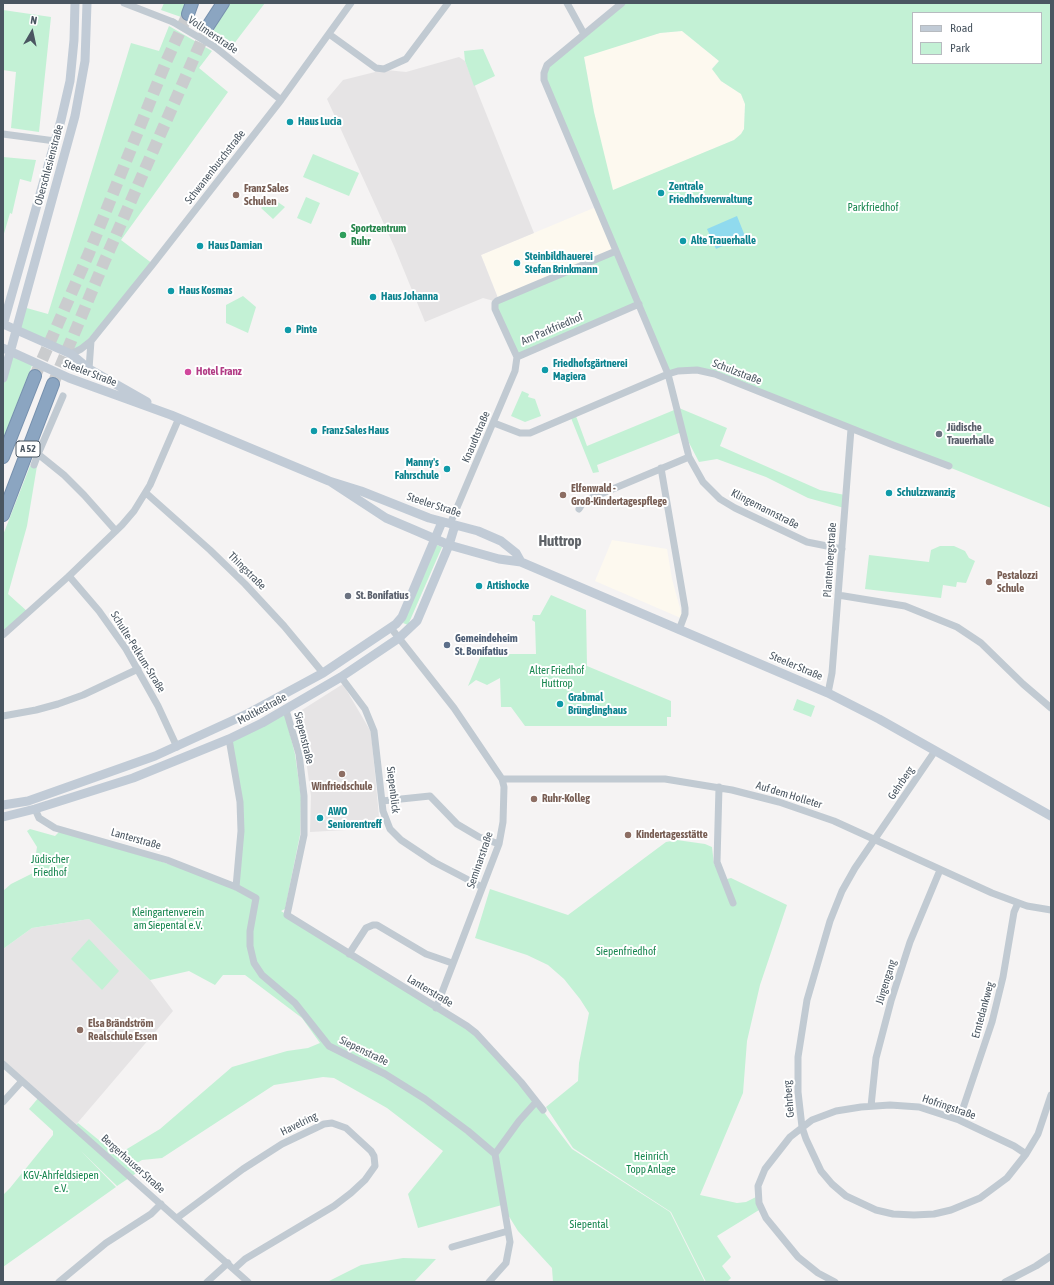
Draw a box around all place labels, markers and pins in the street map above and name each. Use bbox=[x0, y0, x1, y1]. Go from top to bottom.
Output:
place label: Haus Lucia bbox=[298, 115, 341, 129]
marker: Haus Lucia bbox=[285, 117, 295, 127]
place label: Zentrale Friedhofsverwaltung bbox=[669, 180, 752, 206]
place label: Franz Sales Schulen bbox=[244, 182, 289, 208]
marker: Zentrale Friedhofsverwaltung bbox=[656, 188, 666, 198]
marker: Franz Sales Schulen bbox=[231, 190, 241, 200]
place label: Sportzentrum Ruhr bbox=[351, 222, 406, 248]
marker: Sportzentrum Ruhr bbox=[338, 230, 348, 240]
place label: Alte Trauerhalle bbox=[691, 234, 756, 248]
marker: Alte Trauerhalle bbox=[678, 236, 688, 246]
place label: Haus Damian bbox=[208, 239, 262, 253]
marker: Haus Damian bbox=[195, 241, 205, 251]
place label: Steinbildhauerei Stefan Brinkmann bbox=[525, 250, 598, 276]
marker: Steinbildhauerei Stefan Brinkmann bbox=[512, 258, 522, 268]
place label: Haus Kosmas bbox=[179, 284, 232, 298]
marker: Haus Kosmas bbox=[166, 286, 176, 296]
place label: Haus Johanna bbox=[381, 290, 438, 304]
marker: Haus Johanna bbox=[368, 292, 378, 302]
place label: Pinte bbox=[296, 323, 317, 337]
marker: Pinte bbox=[283, 325, 293, 335]
place label: Friedhofsgärtnerei Magiera bbox=[553, 357, 628, 383]
place label: Hotel Franz bbox=[196, 365, 242, 379]
marker: Friedhofsgärtnerei Magiera bbox=[540, 365, 550, 375]
marker: Hotel Franz bbox=[183, 367, 193, 377]
place label: Jüdische Trauerhalle bbox=[947, 421, 994, 447]
place label: Franz Sales Haus bbox=[322, 424, 389, 438]
marker: Franz Sales Haus bbox=[309, 426, 319, 436]
marker: Jüdische Trauerhalle bbox=[934, 429, 944, 439]
place label: Manny's Fahrschule bbox=[395, 456, 439, 482]
marker: Manny's Fahrschule bbox=[442, 464, 452, 474]
place label: Elfenwald - Groß-Kindertagespflege bbox=[571, 482, 667, 508]
place label: Schulzzwanzig bbox=[897, 486, 955, 500]
marker: Schulzzwanzig bbox=[884, 488, 894, 498]
marker: Elfenwald - Groß-Kindertagespflege bbox=[558, 490, 568, 500]
place label: Pestalozzi Schule bbox=[997, 569, 1038, 595]
marker: Pestalozzi Schule bbox=[984, 577, 994, 587]
place label: Artishocke bbox=[487, 579, 529, 593]
marker: Artishocke bbox=[474, 581, 484, 591]
place label: St. Bonifatius bbox=[356, 589, 409, 603]
marker: St. Bonifatius bbox=[343, 591, 353, 601]
place label: Gemeindeheim St. Bonifatius bbox=[455, 632, 518, 658]
marker: Gemeindeheim St. Bonifatius bbox=[442, 640, 452, 650]
place label: Grabmal Brünglinghaus bbox=[568, 691, 627, 717]
marker: Grabmal Brünglinghaus bbox=[555, 699, 565, 709]
marker: Winfriedschule bbox=[337, 769, 347, 779]
place label: Winfriedschule bbox=[311, 780, 373, 794]
place label: Ruhr-Kolleg bbox=[542, 792, 590, 806]
marker: Ruhr-Kolleg bbox=[529, 794, 539, 804]
place label: AWO Seniorentreff bbox=[328, 805, 382, 831]
marker: AWO Seniorentreff bbox=[315, 813, 325, 823]
place label: Kindertagesstätte bbox=[636, 828, 708, 842]
marker: Kindertagesstätte bbox=[623, 830, 633, 840]
place label: Elsa Brändström Realschule Essen bbox=[88, 1017, 157, 1043]
marker: Elsa Brändström Realschule Essen bbox=[75, 1025, 85, 1035]

